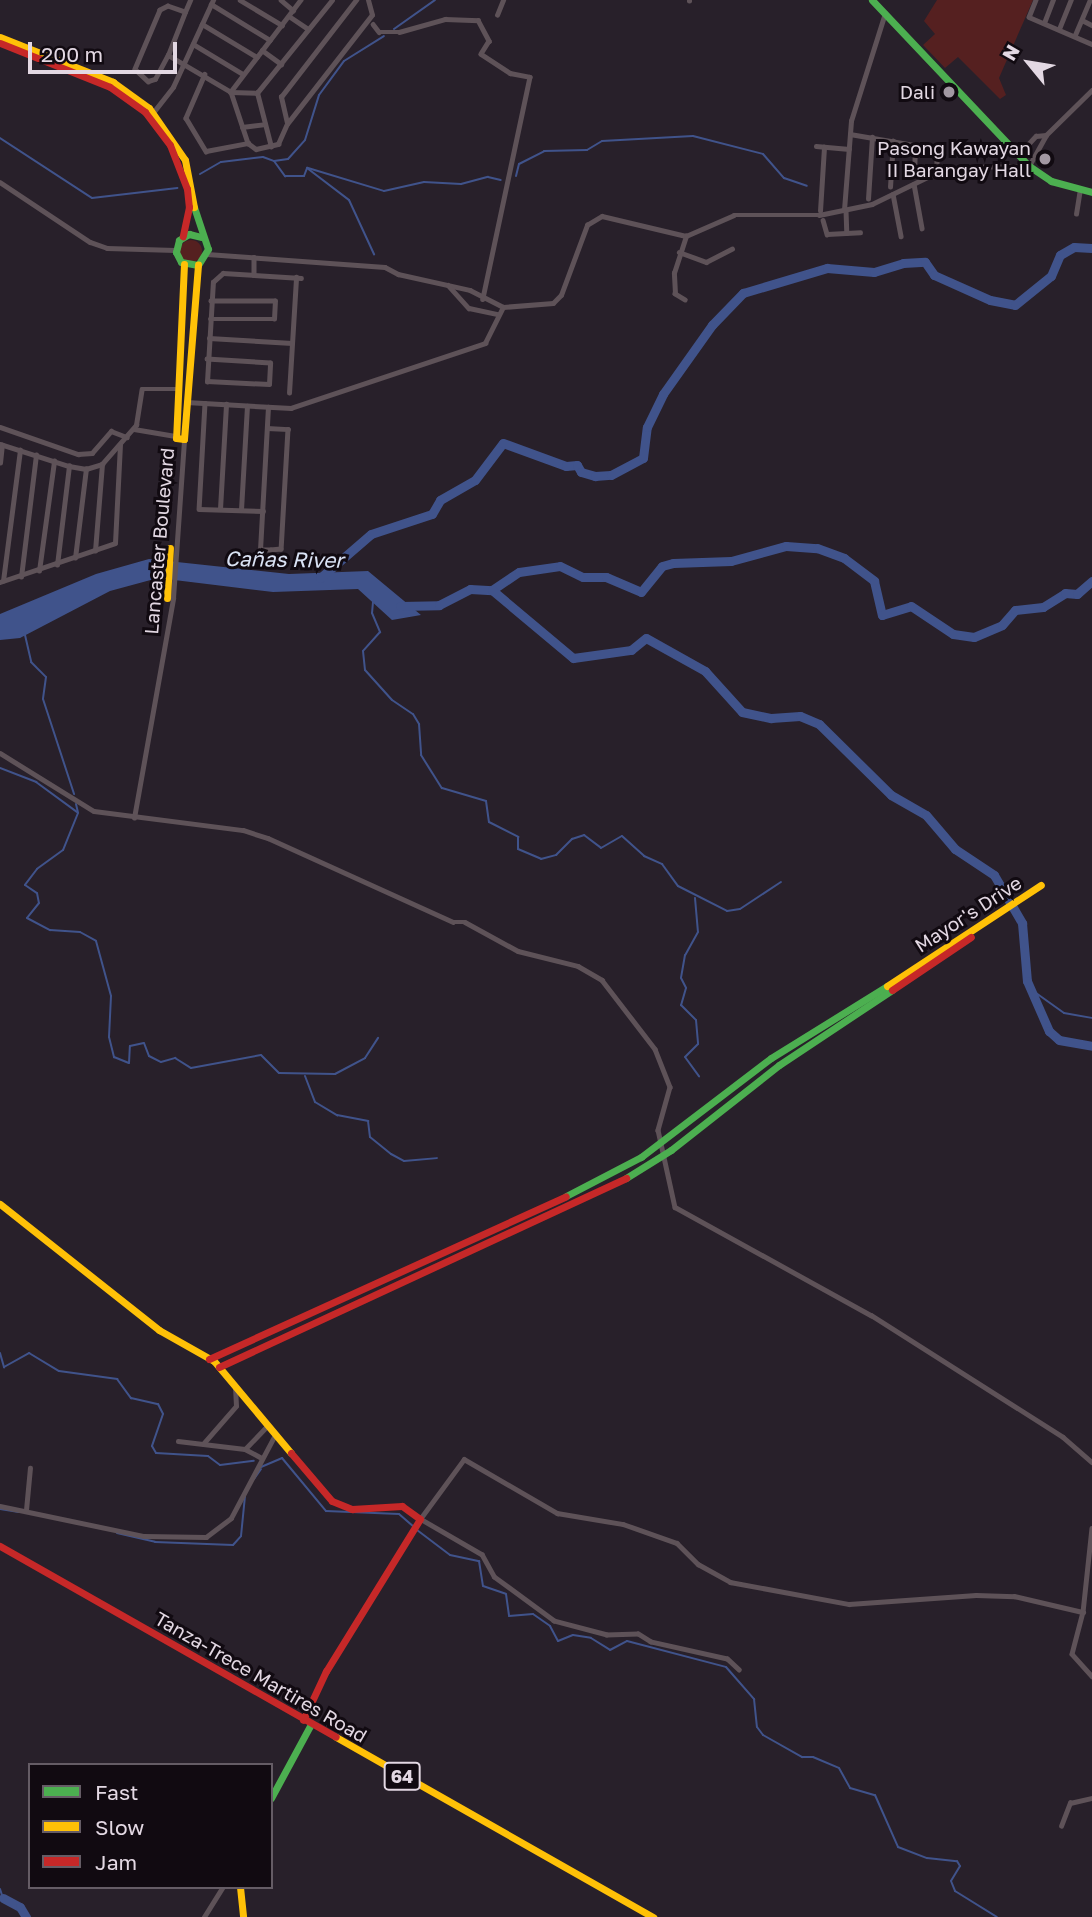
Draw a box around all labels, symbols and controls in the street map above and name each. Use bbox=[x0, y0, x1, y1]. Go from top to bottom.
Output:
scale bar bbox=[32, 28, 180, 72]
north arrow bbox=[994, 28, 1064, 98]
text: N bbox=[997, 40, 1024, 64]
text: 200 m bbox=[41, 41, 103, 67]
place label: Dali bbox=[900, 81, 935, 103]
marker: Dali bbox=[941, 84, 957, 100]
place label: Pasong Kawayan II Barangay Hall bbox=[877, 137, 1031, 181]
marker: Pasong Kawayan II Barangay Hall bbox=[1037, 151, 1053, 167]
street label: Lancaster Boulevard bbox=[139, 447, 179, 635]
water label: Cañas River bbox=[224, 545, 344, 573]
street label: Mayor's Drive bbox=[910, 871, 1026, 957]
street label: Tanza-Trece Martires Road bbox=[151, 1607, 371, 1747]
road number: 64 bbox=[383, 1762, 421, 1791]
legend bbox=[28, 1763, 273, 1889]
text: Fast bbox=[95, 1779, 138, 1805]
text: Slow bbox=[95, 1814, 144, 1840]
text: Jam bbox=[95, 1849, 137, 1875]

